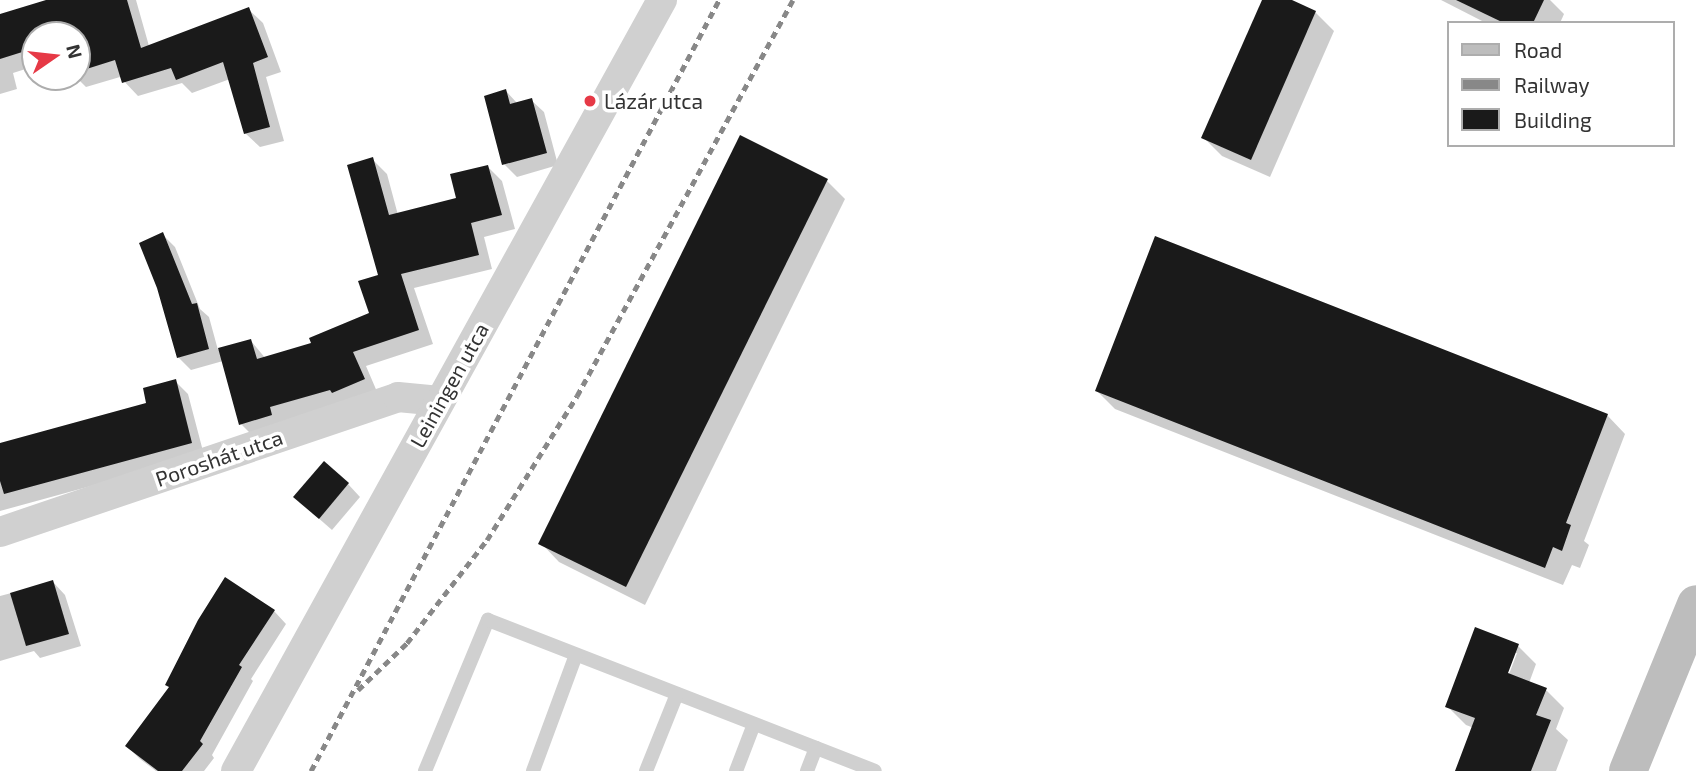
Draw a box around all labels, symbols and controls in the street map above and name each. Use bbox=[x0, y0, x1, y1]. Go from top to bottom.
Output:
north arrow bbox=[21, 21, 91, 91]
legend bbox=[1448, 21, 1675, 147]
text: Road bbox=[1514, 37, 1562, 62]
text: N bbox=[62, 42, 88, 61]
text: Railway bbox=[1514, 72, 1590, 97]
place label: Lázár utca bbox=[604, 88, 703, 114]
marker: Lázár utca bbox=[582, 93, 598, 109]
text: Building bbox=[1514, 107, 1592, 132]
street label: Leiningen utca bbox=[404, 318, 494, 452]
street label: Poroshát utca bbox=[152, 424, 286, 492]

